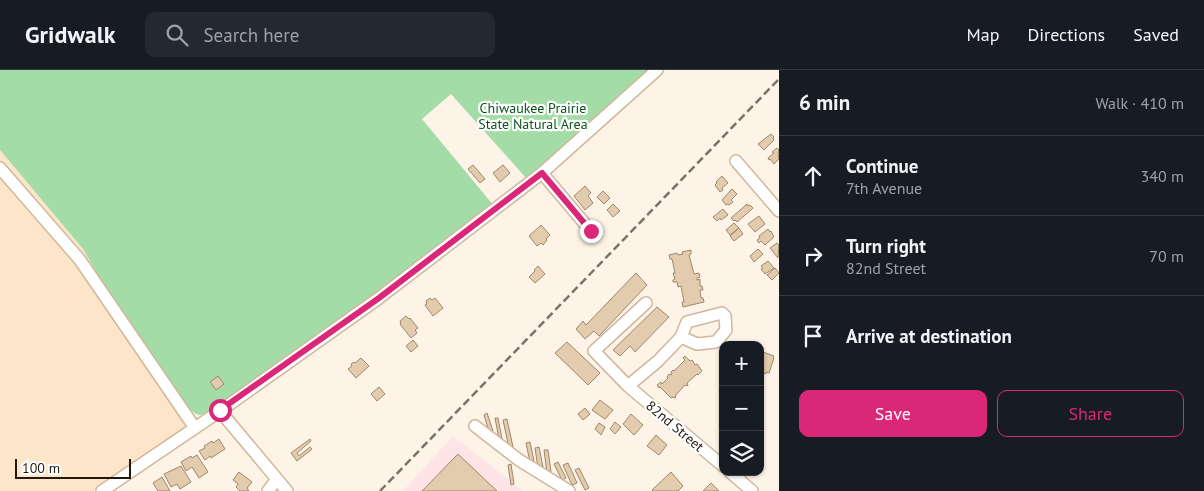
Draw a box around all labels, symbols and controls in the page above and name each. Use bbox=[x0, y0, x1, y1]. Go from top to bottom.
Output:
search box bbox=[145, 12, 495, 57]
text: Gridwalk bbox=[25, 19, 115, 50]
icon: search bbox=[163, 21, 191, 49]
text: Search here bbox=[203, 23, 299, 47]
text: Map bbox=[967, 23, 999, 46]
text: Directions bbox=[1027, 23, 1105, 46]
text: Saved bbox=[1133, 23, 1179, 46]
text: 6 min bbox=[799, 89, 850, 116]
text: Walk · 410 m bbox=[1095, 93, 1184, 113]
park label: Chiwaukee Prairie State Natural Area bbox=[478, 99, 588, 133]
text: Continue bbox=[846, 154, 918, 178]
icon: ahead bbox=[799, 162, 827, 190]
text: 340 m bbox=[1141, 166, 1184, 186]
text: 7th Avenue bbox=[846, 178, 922, 198]
route end bbox=[580, 220, 603, 243]
text: Turn right bbox=[846, 234, 926, 258]
icon: right bbox=[799, 242, 827, 270]
text: 70 m bbox=[1149, 246, 1184, 266]
text: 82nd Street bbox=[846, 258, 926, 278]
icon: arrive bbox=[799, 322, 827, 350]
text: Arrive at destination bbox=[846, 324, 1012, 348]
map controls bbox=[719, 341, 764, 476]
button: + bbox=[719, 341, 764, 386]
button: − bbox=[719, 386, 764, 431]
button: Save bbox=[799, 390, 987, 437]
button: Share bbox=[997, 390, 1184, 437]
street label: 82nd Street bbox=[642, 397, 708, 456]
route start bbox=[209, 399, 232, 422]
button: layers bbox=[719, 431, 764, 476]
scale bar bbox=[15, 456, 131, 479]
text: 100 m bbox=[22, 459, 60, 477]

